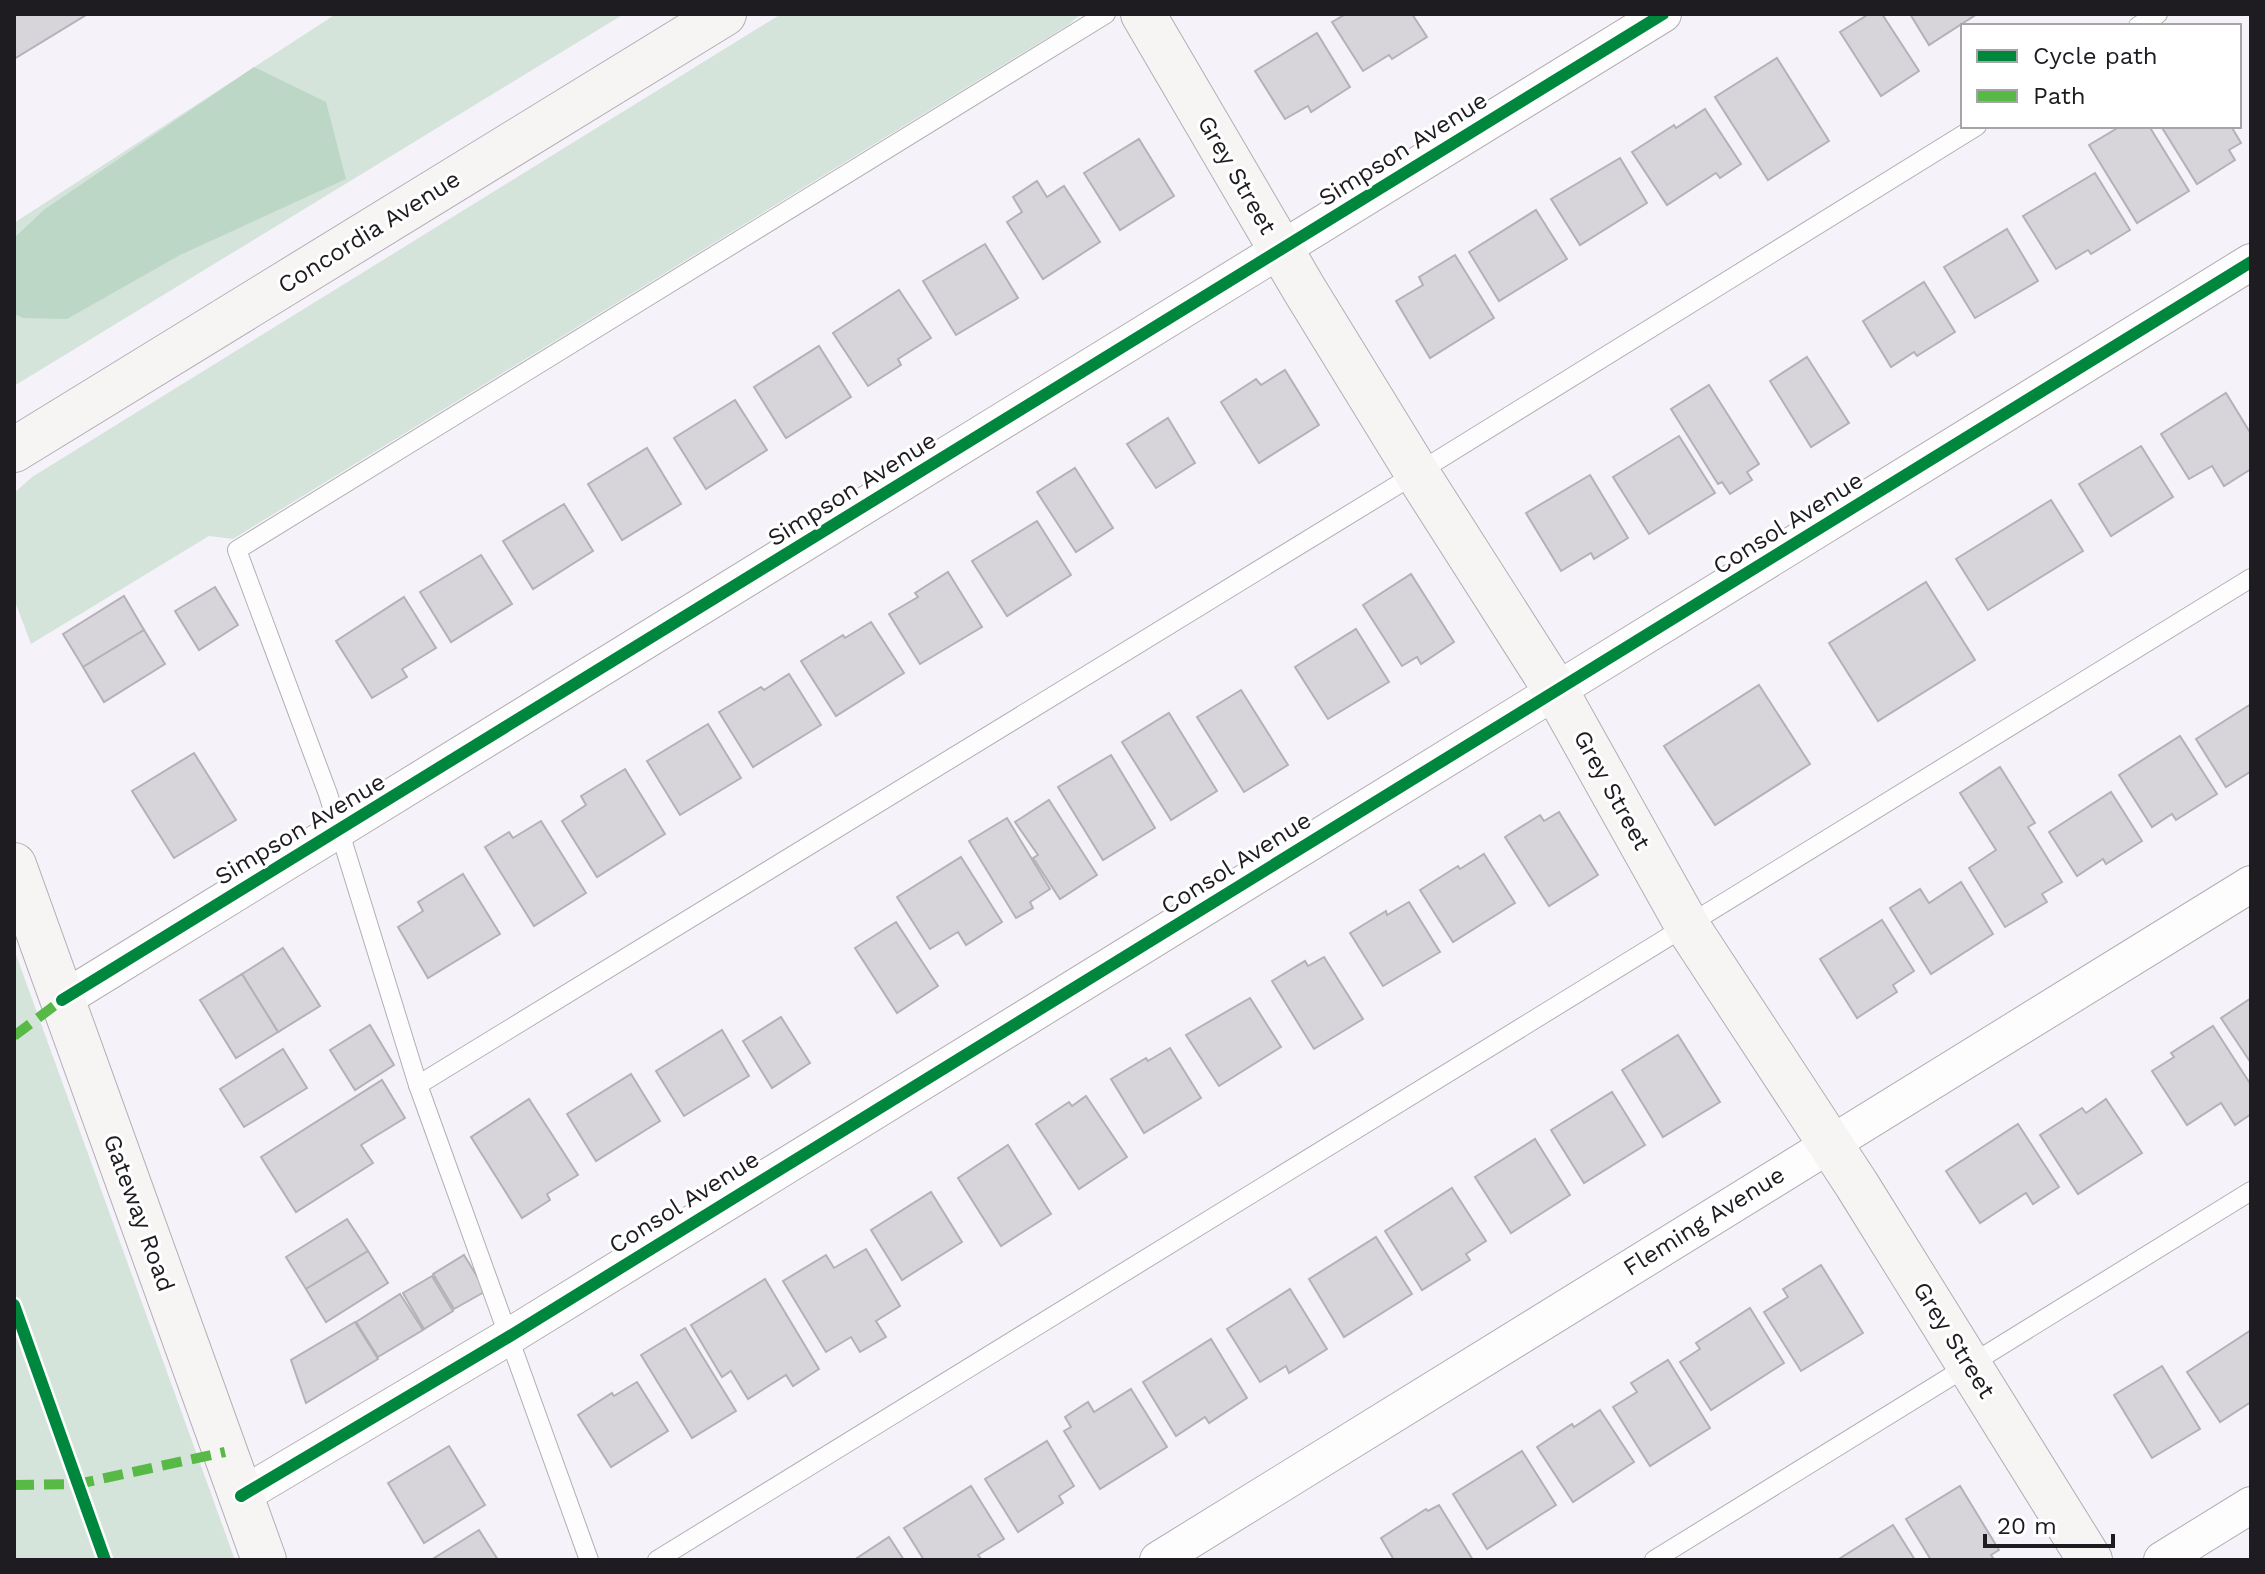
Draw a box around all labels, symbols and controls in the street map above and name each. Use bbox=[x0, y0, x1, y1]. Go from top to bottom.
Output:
legend bbox=[1961, 24, 2241, 128]
text: Cycle path bbox=[2033, 42, 2158, 70]
text: Path bbox=[2033, 82, 2086, 110]
street label: Simpson Avenue bbox=[1313, 86, 1493, 212]
street label: Grey Street bbox=[1192, 111, 1282, 239]
street label: Concordia Avenue bbox=[273, 165, 465, 299]
street label: Simpson Avenue bbox=[762, 426, 942, 552]
street label: Consol Avenue bbox=[1708, 466, 1868, 580]
street label: Grey Street bbox=[1568, 725, 1656, 855]
street label: Simpson Avenue bbox=[210, 767, 390, 891]
street label: Consol Avenue bbox=[1156, 806, 1316, 920]
street label: Gateway Road bbox=[98, 1131, 180, 1295]
street label: Consol Avenue bbox=[604, 1145, 764, 1259]
street label: Fleming Avenue bbox=[1618, 1160, 1790, 1282]
street label: Grey Street bbox=[1907, 1276, 2001, 1404]
scale bar bbox=[1985, 1498, 2113, 1548]
text: 20 m bbox=[1997, 1512, 2057, 1540]

